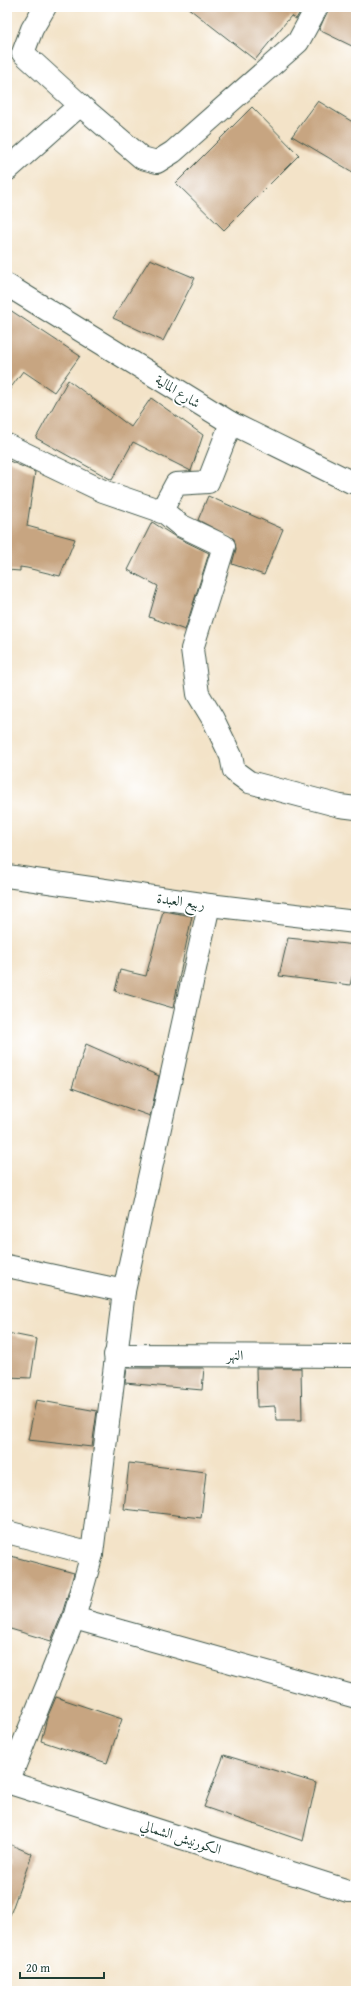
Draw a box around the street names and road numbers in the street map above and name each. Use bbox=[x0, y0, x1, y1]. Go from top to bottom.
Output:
street label: شارع المالية bbox=[151, 369, 204, 414]
street label: ربيع العبدة bbox=[155, 888, 206, 918]
street label: النهر bbox=[225, 1345, 243, 1365]
street label: الكورنيش الشمالي bbox=[137, 1815, 224, 1861]

